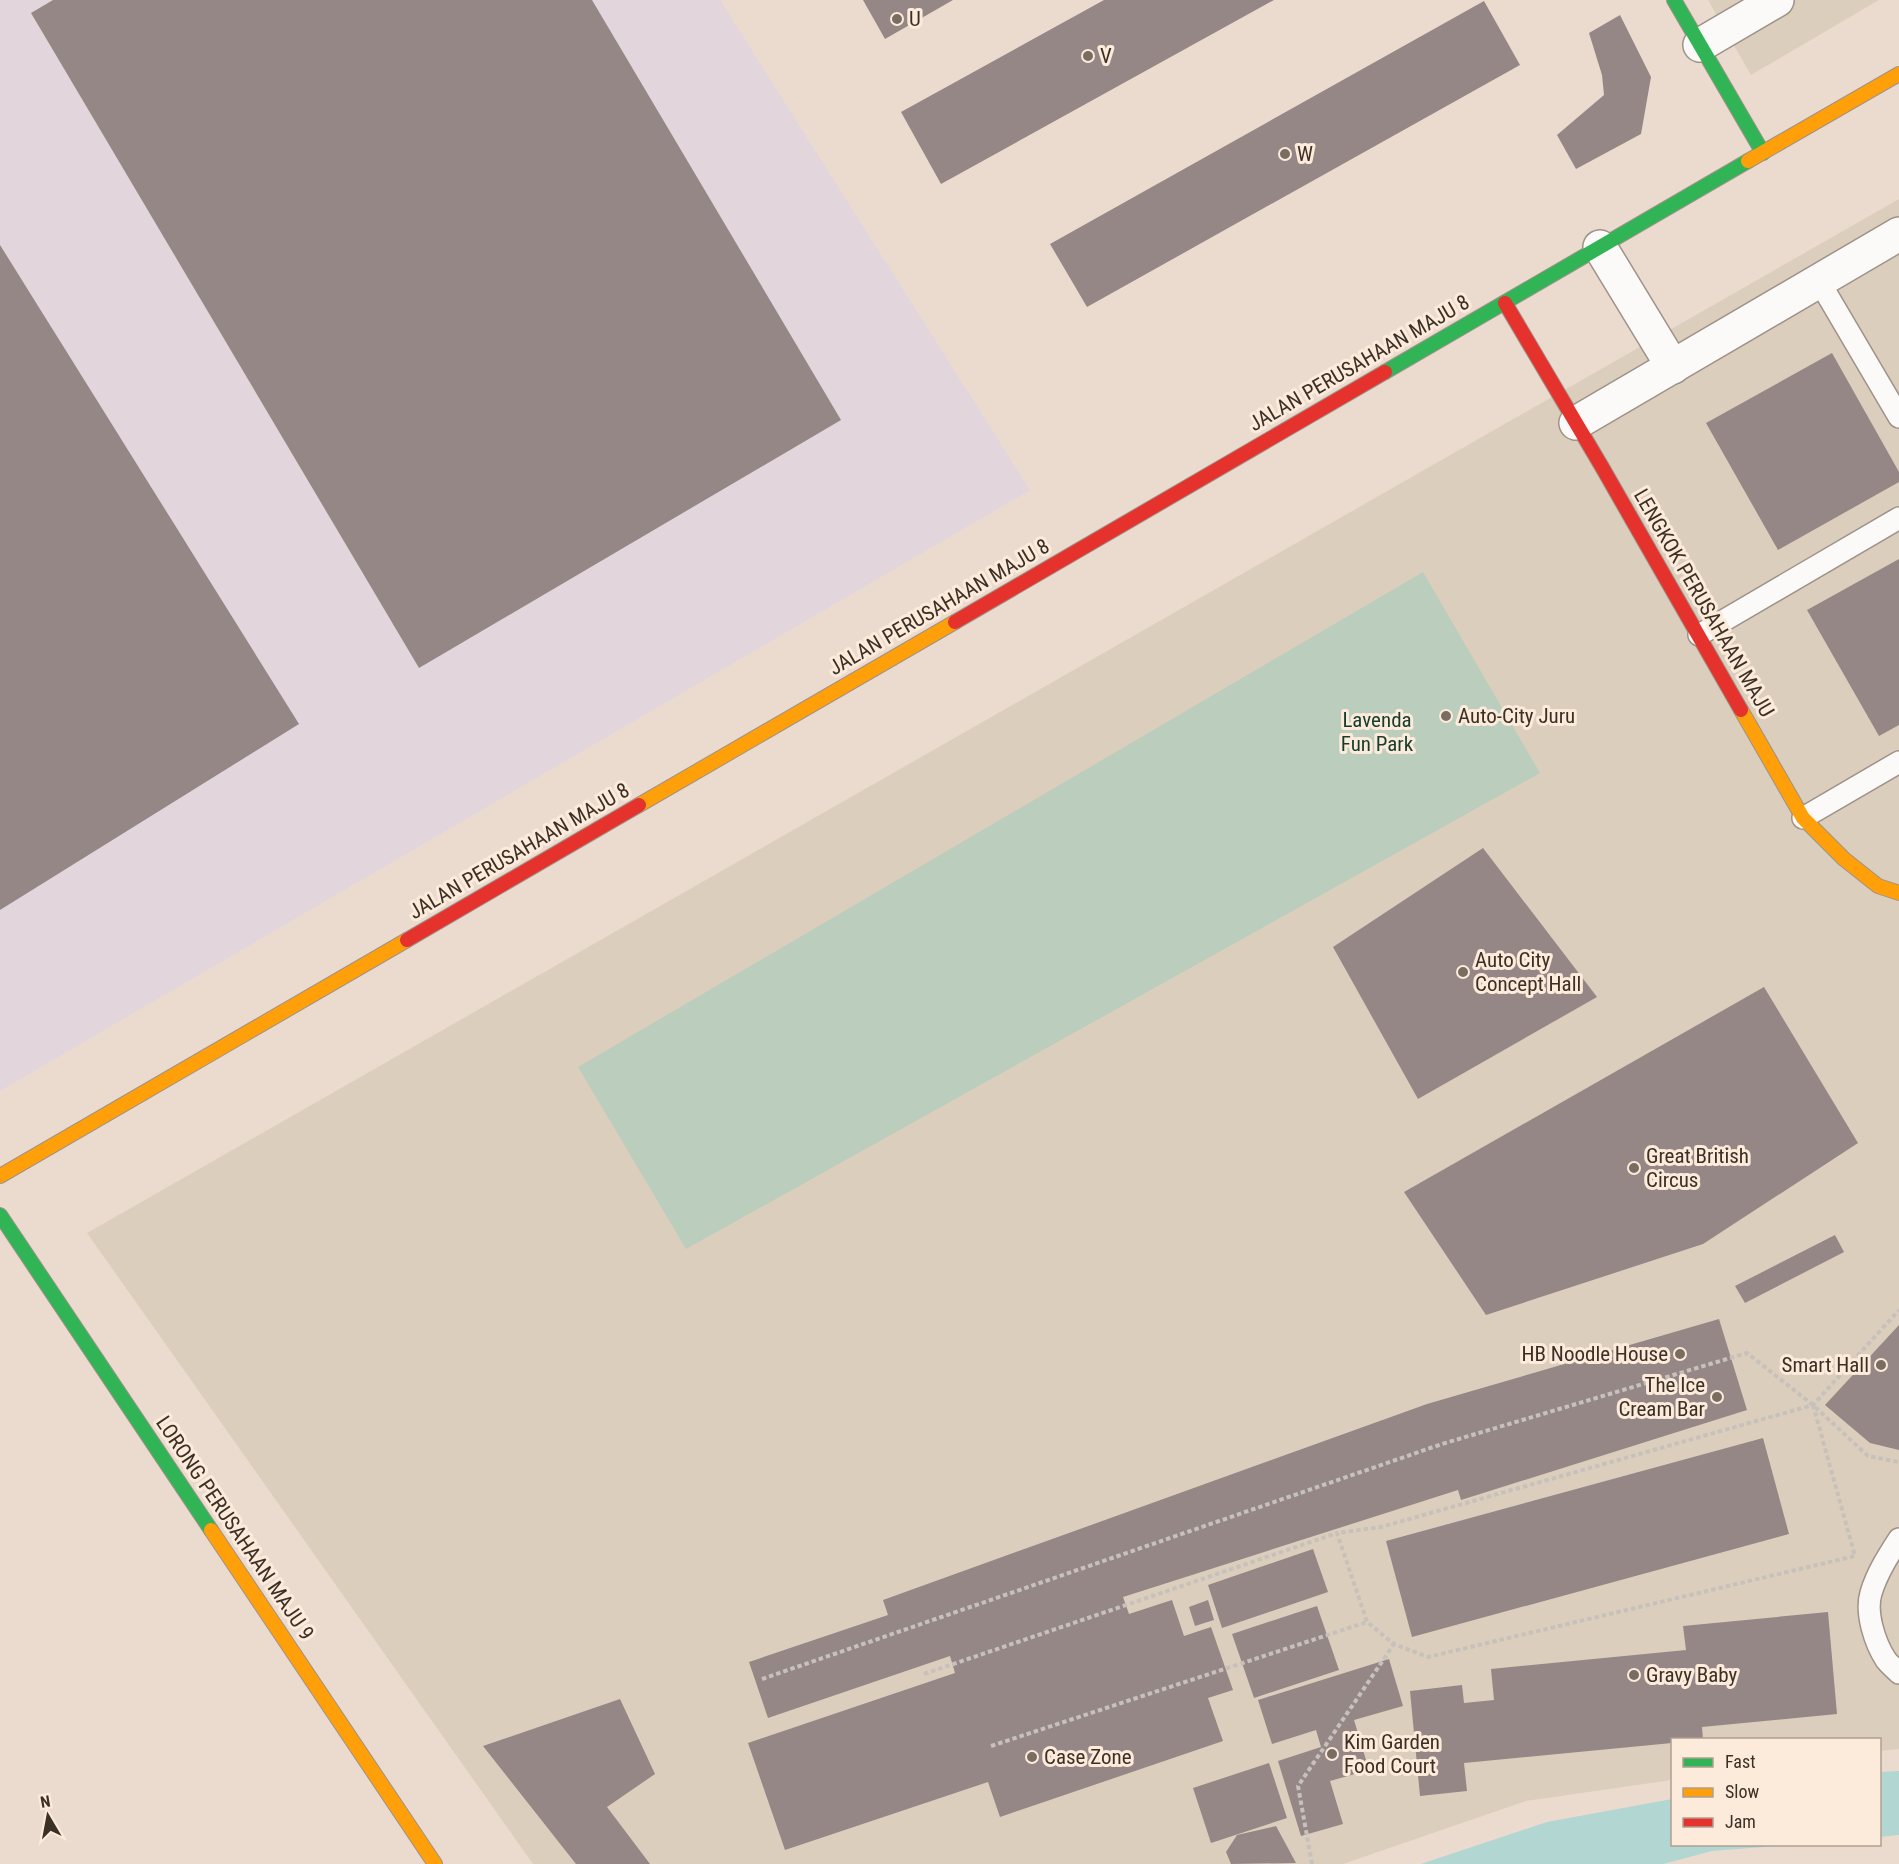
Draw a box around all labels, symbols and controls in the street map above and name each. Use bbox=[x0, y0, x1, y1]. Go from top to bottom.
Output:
place label: U bbox=[909, 7, 921, 31]
marker: U bbox=[890, 12, 904, 26]
place label: V bbox=[1100, 44, 1112, 68]
marker: V bbox=[1081, 49, 1095, 63]
place label: W bbox=[1297, 142, 1313, 166]
marker: W bbox=[1278, 147, 1292, 161]
street label: JALAN PERUSAHAAN MAJU 8 bbox=[1244, 290, 1474, 436]
street label: LENGKOK PERUSAHAAN MAJU bbox=[1629, 485, 1779, 721]
street label: JALAN PERUSAHAAN MAJU 8 bbox=[824, 534, 1054, 680]
place label: Auto-City Juru bbox=[1458, 704, 1575, 728]
park label: Lavenda Fun Park bbox=[1341, 708, 1414, 756]
marker: Auto-City Juru bbox=[1439, 709, 1453, 723]
street label: JALAN PERUSAHAAN MAJU 8 bbox=[404, 778, 634, 924]
place label: Auto City Concept Hall bbox=[1475, 948, 1581, 996]
marker: Auto City Concept Hall bbox=[1456, 965, 1470, 979]
place label: Great British Circus bbox=[1646, 1144, 1749, 1192]
marker: Great British Circus bbox=[1627, 1161, 1641, 1175]
place label: HB Noodle House bbox=[1522, 1342, 1668, 1366]
marker: HB Noodle House bbox=[1673, 1347, 1687, 1361]
place label: Smart Hall bbox=[1782, 1353, 1869, 1377]
marker: Smart Hall bbox=[1874, 1358, 1888, 1372]
place label: The Ice Cream Bar bbox=[1618, 1373, 1705, 1421]
marker: The Ice Cream Bar bbox=[1710, 1390, 1724, 1404]
street label: LORONG PERUSAHAAN MAJU 9 bbox=[151, 1412, 319, 1644]
place label: Gravy Baby bbox=[1646, 1663, 1738, 1687]
marker: Gravy Baby bbox=[1627, 1668, 1641, 1682]
place label: Kim Garden Food Court bbox=[1344, 1730, 1440, 1778]
legend bbox=[1671, 1738, 1881, 1846]
place label: Case Zone bbox=[1044, 1745, 1132, 1769]
marker: Kim Garden Food Court bbox=[1325, 1747, 1339, 1761]
marker: Case Zone bbox=[1025, 1750, 1039, 1764]
text: Fast bbox=[1725, 1751, 1756, 1772]
text: Slow bbox=[1725, 1781, 1760, 1802]
north arrow bbox=[18, 1786, 78, 1846]
text: N bbox=[39, 1792, 52, 1812]
text: Jam bbox=[1725, 1811, 1756, 1832]

